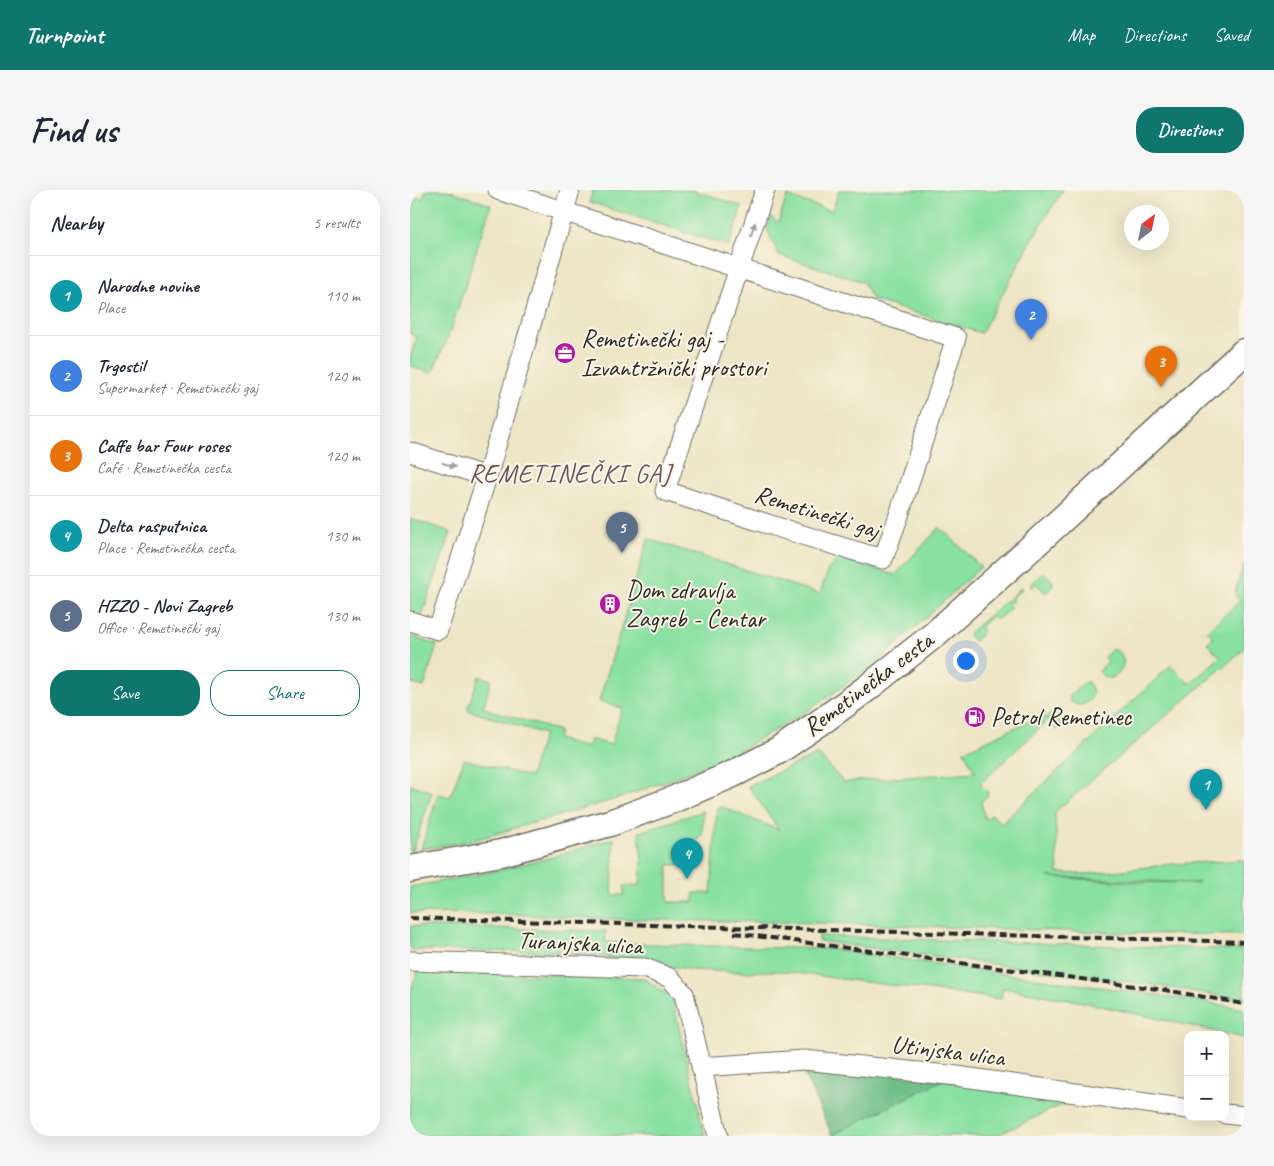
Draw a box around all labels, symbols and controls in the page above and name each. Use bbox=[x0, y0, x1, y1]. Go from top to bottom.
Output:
text: Turnpoint bbox=[25, 20, 104, 50]
text: Map bbox=[1068, 24, 1095, 46]
text: Directions bbox=[1123, 24, 1186, 46]
text: Saved bbox=[1214, 24, 1249, 46]
button: Directions bbox=[1136, 107, 1244, 153]
text: Find us bbox=[30, 108, 117, 153]
north arrow bbox=[1124, 205, 1169, 250]
text: Nearby bbox=[50, 210, 103, 236]
text: 5 results bbox=[313, 213, 360, 233]
one-way arrow bbox=[749, 222, 757, 237]
text: Narodne novine bbox=[97, 274, 199, 298]
text: 1 bbox=[62, 286, 70, 306]
text: 110 m bbox=[326, 286, 360, 306]
text: Place bbox=[97, 298, 125, 318]
pin: 2 bbox=[1015, 299, 1047, 340]
place label: Remetinečki gaj - Izvantržnički prostori bbox=[581, 323, 770, 384]
office icon: Remetinečki gaj - Izvantržnički prostori bbox=[553, 341, 577, 365]
pin: 3 bbox=[1145, 346, 1177, 387]
text: Trgostil bbox=[97, 354, 145, 378]
text: 2 bbox=[62, 366, 70, 386]
text: 120 m bbox=[326, 366, 360, 386]
text: Supermarket · Remetinečki gaj bbox=[97, 378, 258, 398]
text: Caffe bar Four roses bbox=[97, 434, 230, 458]
text: 3 bbox=[62, 446, 70, 466]
text: 120 m bbox=[326, 446, 360, 466]
district label: REMETINEČKI GAJ bbox=[469, 457, 674, 490]
text: Café · Remetinečka cesta bbox=[97, 458, 231, 478]
one-way arrow bbox=[441, 461, 456, 469]
street label: Remetinečki gaj bbox=[751, 478, 886, 547]
pin: 5 bbox=[606, 512, 638, 553]
text: Delta rasputnica bbox=[97, 514, 206, 538]
text: 4 bbox=[62, 526, 70, 546]
text: 130 m bbox=[326, 526, 360, 546]
text: Place · Remetinečka cesta bbox=[97, 538, 235, 558]
place label: Dom zdravlja Zagreb - Centar bbox=[626, 574, 767, 635]
building icon: Dom zdravlja Zagreb - Centar bbox=[598, 592, 622, 616]
text: HZZO - Novi Zagreb bbox=[97, 594, 232, 618]
text: 5 bbox=[63, 606, 69, 626]
text: 130 m bbox=[326, 606, 360, 626]
text: Office · Remetinečki gaj bbox=[97, 618, 219, 638]
street label: Remetinečka cesta bbox=[797, 623, 942, 743]
your location bbox=[953, 648, 979, 674]
button: Save bbox=[50, 670, 200, 716]
button: Share bbox=[210, 670, 360, 716]
place label: Petrol Remetinec bbox=[991, 701, 1132, 733]
fuel station icon: Petrol Remetinec bbox=[963, 705, 987, 729]
pin: 1 bbox=[1190, 769, 1222, 810]
pin: 4 bbox=[671, 838, 703, 879]
street label: Turanjska ulica bbox=[517, 924, 646, 962]
street label: Utinjska ulica bbox=[890, 1028, 1008, 1074]
map controls bbox=[1184, 1031, 1229, 1121]
button: + bbox=[1184, 1031, 1229, 1076]
button: − bbox=[1184, 1076, 1229, 1121]

